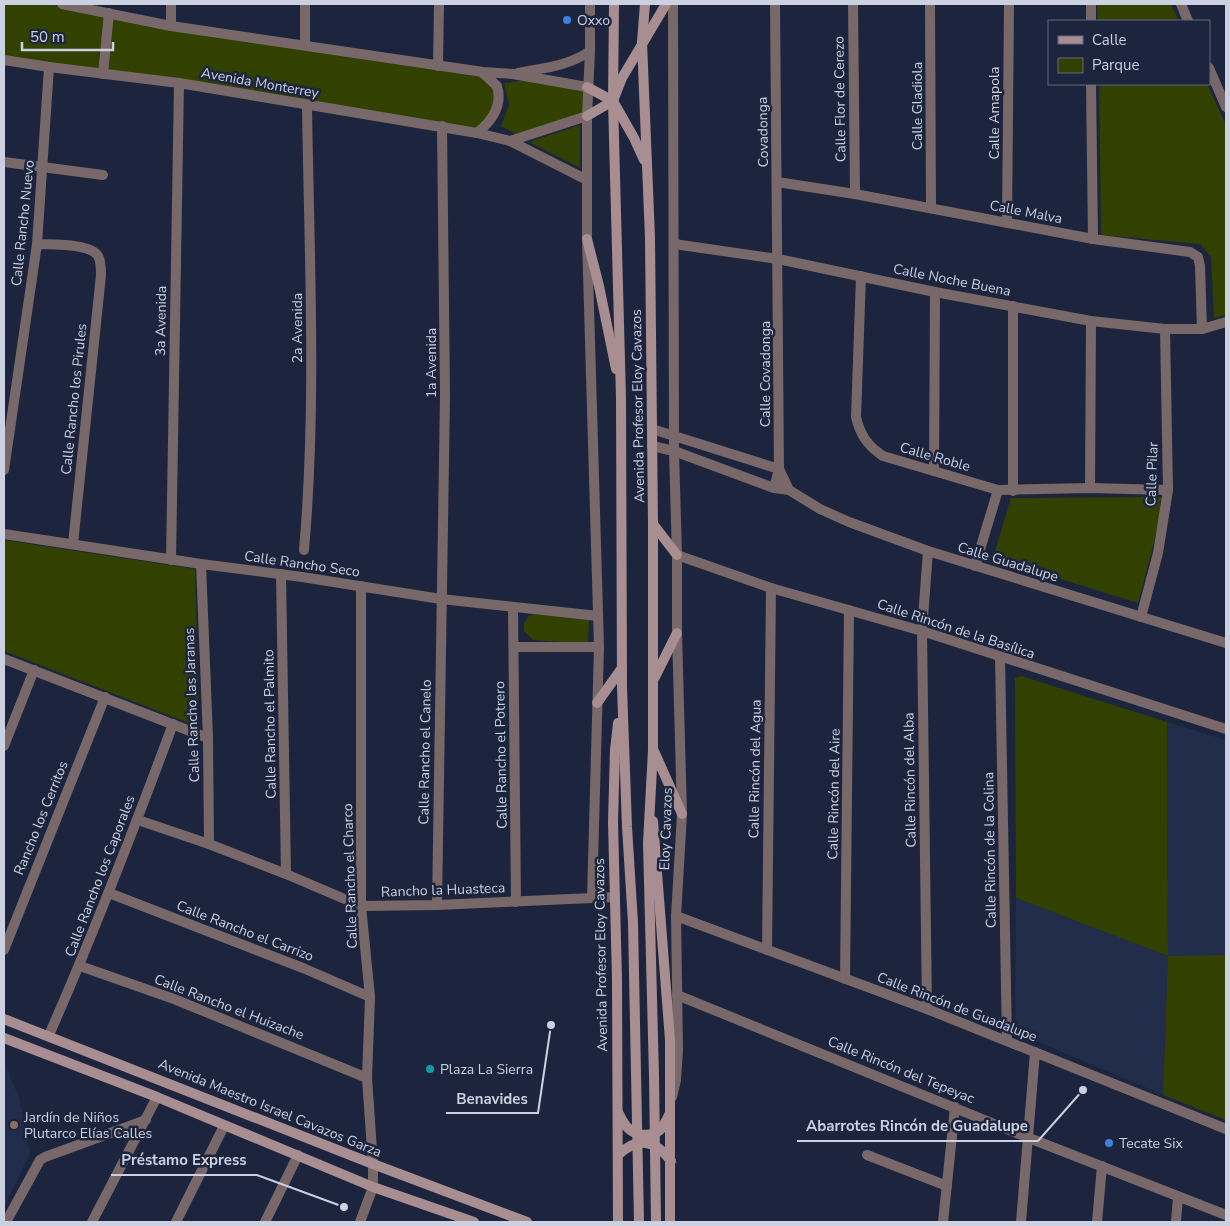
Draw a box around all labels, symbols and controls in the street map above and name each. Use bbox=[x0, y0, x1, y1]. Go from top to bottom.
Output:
place label: Oxxo bbox=[577, 11, 610, 30]
marker: Oxxo bbox=[561, 14, 573, 26]
scale bar bbox=[22, 20, 114, 52]
legend bbox=[1048, 20, 1210, 85]
text: 50 m bbox=[30, 27, 65, 47]
text: Calle bbox=[1092, 30, 1127, 50]
street label: Calle Flor de Cerezo bbox=[829, 36, 851, 162]
text: Parque bbox=[1092, 55, 1140, 75]
street label: Calle Gladiola bbox=[908, 62, 927, 150]
street label: Avenida Monterrey bbox=[200, 63, 321, 103]
street label: Calle Amapola bbox=[985, 67, 1004, 160]
street label: Covadonga bbox=[753, 97, 773, 167]
street label: Calle Rancho Nuevo bbox=[7, 159, 39, 287]
street label: Calle Malva bbox=[988, 196, 1064, 228]
street label: Calle Noche Buena bbox=[891, 259, 1013, 301]
street label: 3a Avenida bbox=[151, 286, 171, 356]
street label: 2a Avenida bbox=[288, 293, 307, 363]
street label: Avenida Profesor Eloy Cavazos bbox=[627, 309, 649, 503]
street label: Calle Covadonga bbox=[756, 321, 775, 427]
street label: Calle Rancho los Pirules bbox=[57, 322, 91, 475]
street label: 1a Avenida bbox=[422, 328, 441, 398]
street label: Calle Roble bbox=[898, 438, 972, 476]
street label: Calle Pilar bbox=[1141, 441, 1163, 507]
street label: Calle Guadalupe bbox=[955, 538, 1061, 586]
street label: Calle Rancho Seco bbox=[243, 546, 361, 582]
street label: Calle Rincón de la Basílica bbox=[875, 595, 1037, 663]
street label: Calle Rancho las Jaranas bbox=[180, 627, 204, 783]
street label: Calle Rancho el Palmito bbox=[259, 649, 281, 799]
street label: Calle Rancho el Canelo bbox=[414, 679, 436, 825]
street label: Calle Rancho el Potrero bbox=[490, 681, 512, 829]
street label: Calle Rincón del Agua bbox=[744, 699, 766, 839]
street label: Calle Rincón del Alba bbox=[899, 712, 921, 848]
street label: Calle Rincón del Aire bbox=[823, 728, 845, 860]
street label: Rancho los Cerritos bbox=[9, 758, 73, 878]
street label: Calle Rincón de la Colina bbox=[979, 772, 1001, 928]
street label: Eloy Cavazos bbox=[655, 787, 677, 871]
street label: Calle Rancho los Caporales bbox=[60, 792, 140, 960]
street label: Calle Rancho el Charco bbox=[338, 803, 362, 949]
street label: Avenida Profesor Eloy Cavazos bbox=[590, 858, 612, 1052]
street label: Rancho la Huasteca bbox=[381, 878, 505, 902]
street label: Calle Rancho el Carrizo bbox=[174, 896, 317, 966]
street label: Calle Rincón de Guadalupe bbox=[874, 968, 1040, 1046]
street label: Calle Rancho el Huizache bbox=[151, 970, 307, 1044]
street label: Calle Rincón del Tepeyac bbox=[825, 1032, 978, 1108]
street label: Avenida Maestro Israel Cavazos Garza bbox=[156, 1054, 384, 1162]
place label: Plaza La Sierra bbox=[440, 1060, 533, 1079]
marker: Plaza La Sierra bbox=[424, 1063, 436, 1075]
callout: Benavides bbox=[446, 1083, 538, 1113]
text: Benavides bbox=[456, 1089, 528, 1109]
place label: Jardín de Niños Plutarco Elías Calles bbox=[23, 1108, 152, 1143]
callout: Abarrotes Rincón de Guadalupe bbox=[797, 1111, 1038, 1141]
text: Abarrotes Rincón de Guadalupe bbox=[806, 1116, 1028, 1136]
marker: Jardín de Niños Plutarco Elías Calles bbox=[8, 1119, 20, 1131]
place label: Tecate Six bbox=[1119, 1134, 1183, 1153]
marker: Tecate Six bbox=[1103, 1137, 1115, 1149]
callout: Préstamo Express bbox=[111, 1145, 257, 1175]
text: Préstamo Express bbox=[121, 1150, 247, 1170]

